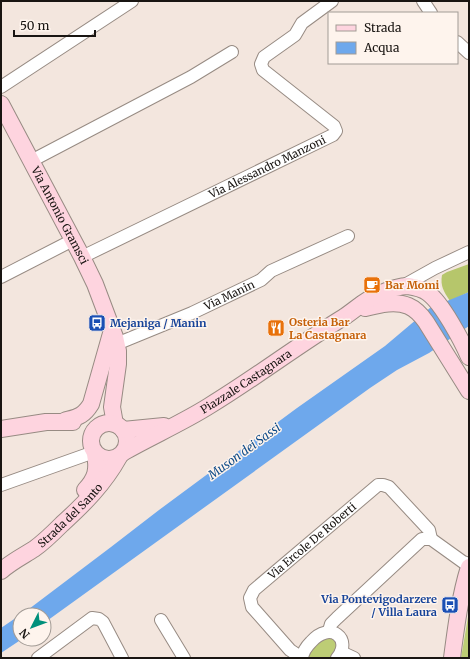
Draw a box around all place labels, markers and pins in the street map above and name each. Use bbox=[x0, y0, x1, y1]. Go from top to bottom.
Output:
cafe icon: Bar Momi bbox=[362, 275, 382, 295]
place label: Bar Momi bbox=[385, 278, 439, 292]
bus stop icon: Mejaniga / Manin bbox=[87, 313, 107, 333]
place label: Osteria Bar La Castagnara bbox=[289, 315, 367, 342]
place label: Mejaniga / Manin bbox=[110, 316, 207, 330]
restaurant icon: Osteria Bar La Castagnara bbox=[266, 318, 286, 338]
place label: Via Pontevigodarzere / Villa Laura bbox=[320, 592, 437, 619]
bus stop icon: Via Pontevigodarzere / Villa Laura bbox=[440, 595, 460, 615]

